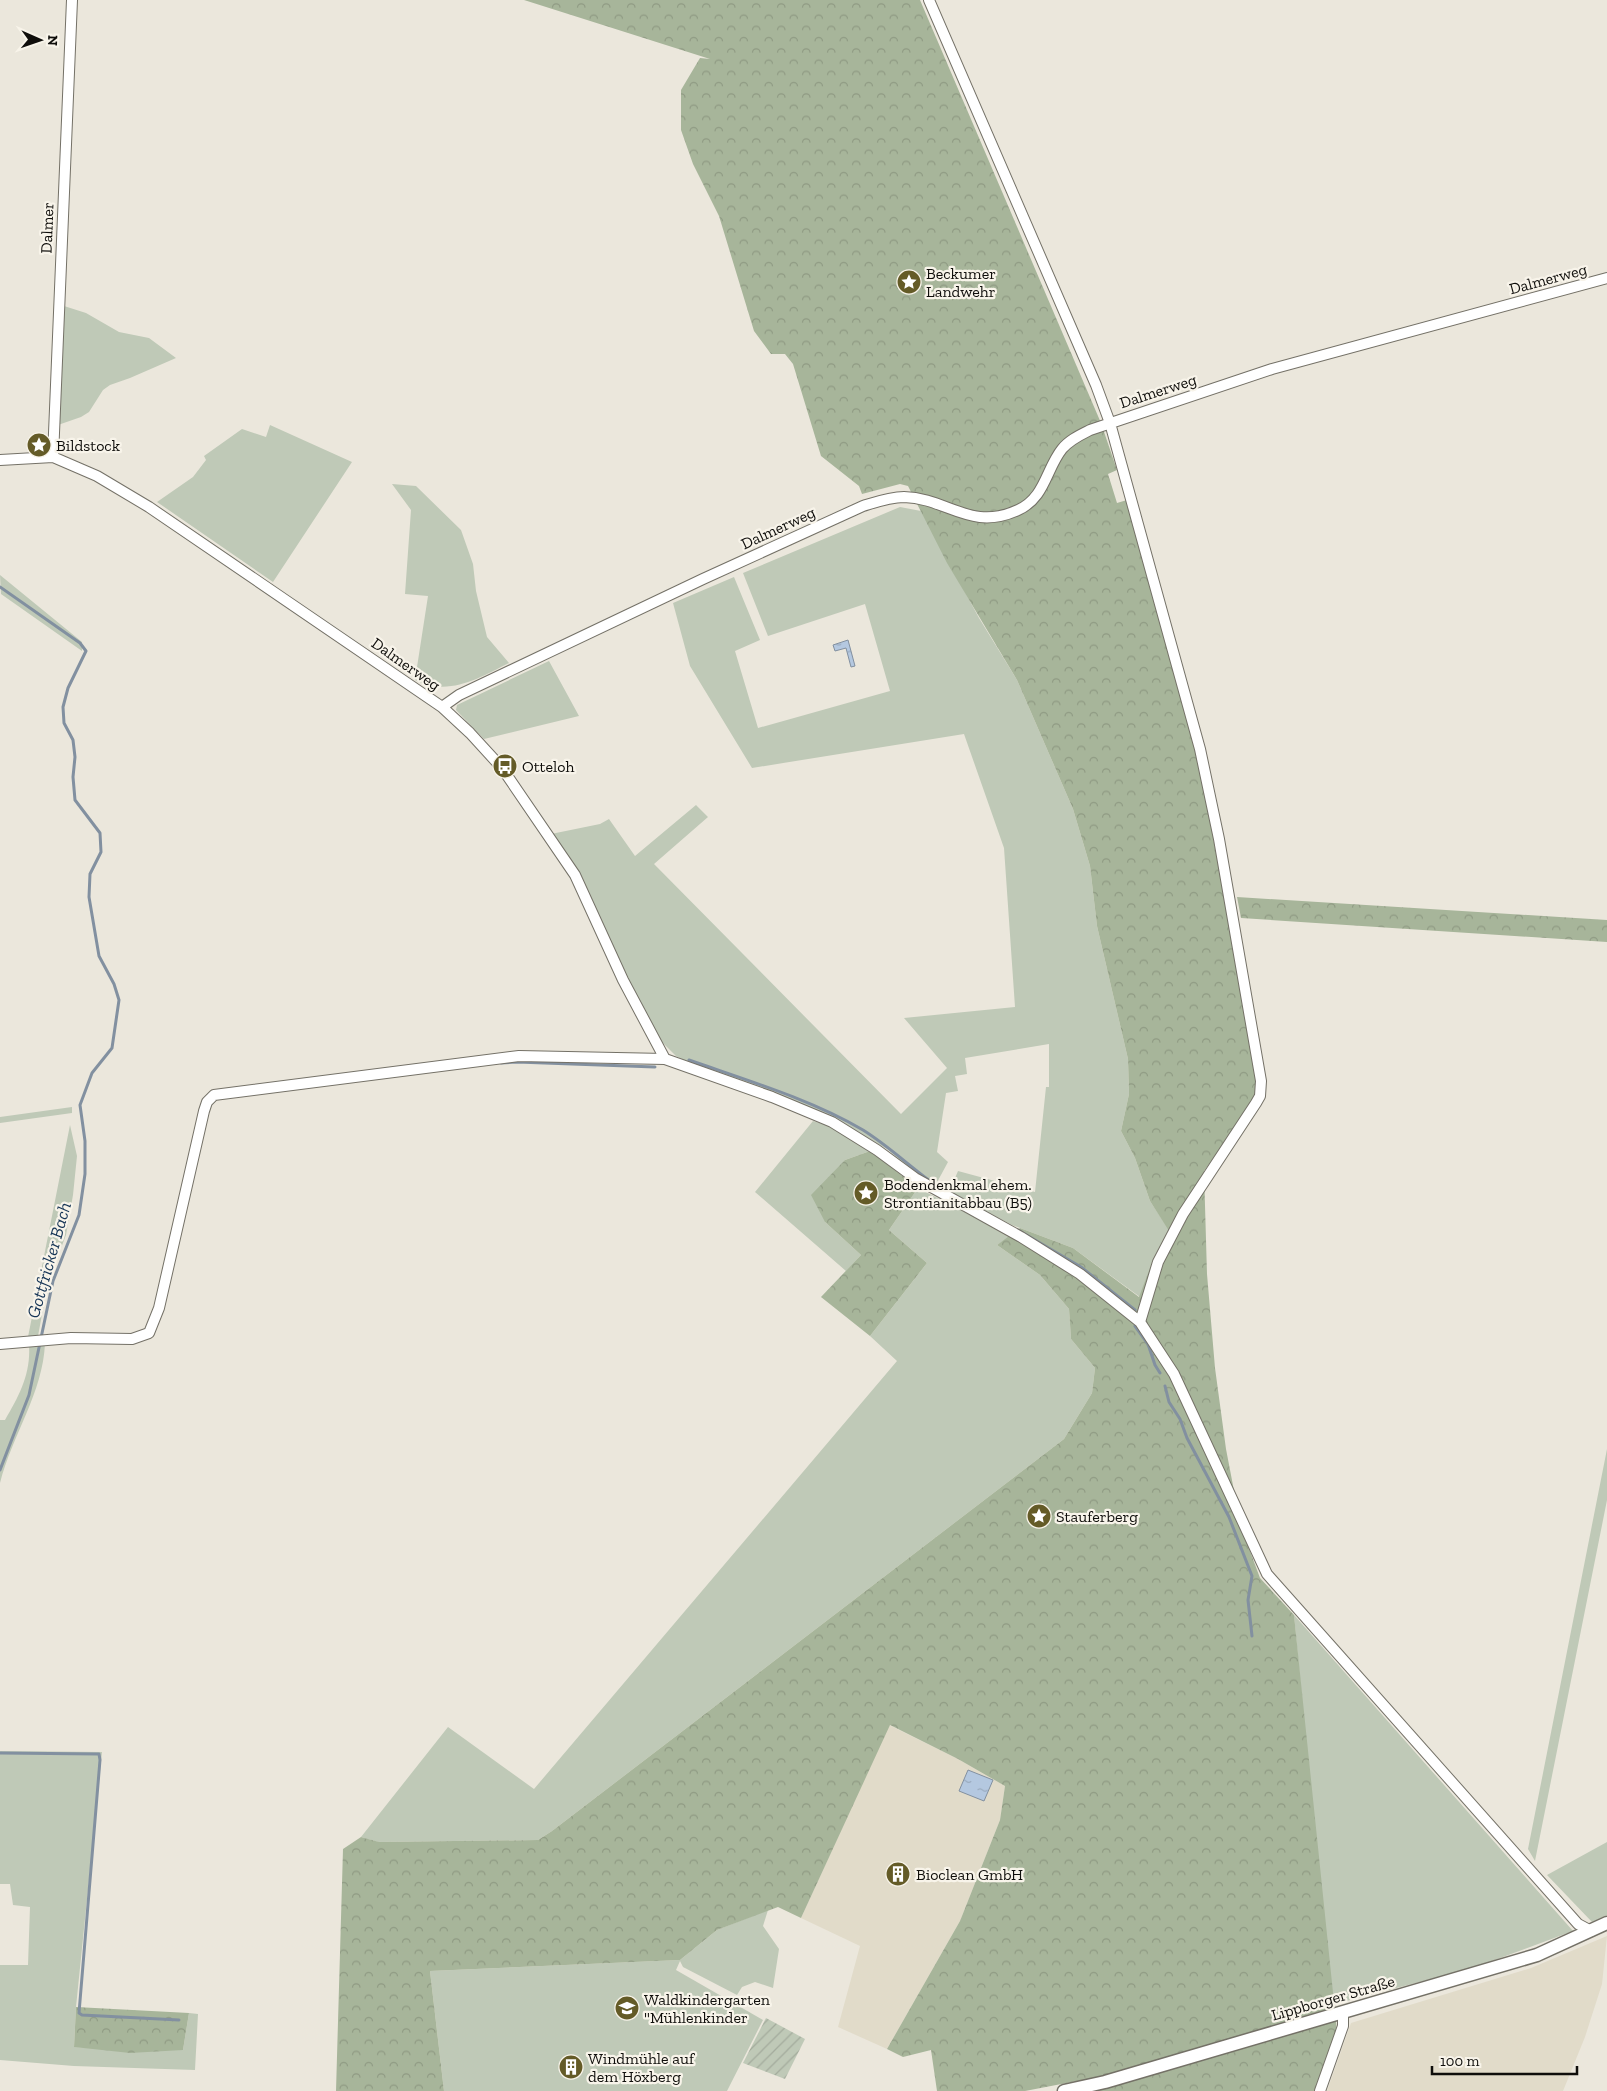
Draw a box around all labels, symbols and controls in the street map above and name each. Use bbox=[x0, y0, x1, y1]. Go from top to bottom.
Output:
north arrow bbox=[15, 15, 65, 65]
text: N bbox=[44, 35, 61, 46]
street label: Dalmer bbox=[37, 202, 57, 254]
street label: Dalmerweg bbox=[1507, 259, 1589, 298]
place label: Beckumer Landwehr bbox=[926, 264, 996, 301]
place icon: Beckumer Landwehr bbox=[896, 269, 922, 295]
street label: Dalmerweg bbox=[1117, 370, 1199, 412]
place icon: Bildstock bbox=[26, 432, 52, 458]
place label: Bildstock bbox=[56, 436, 121, 455]
street label: Dalmerweg bbox=[738, 502, 818, 553]
street label: Dalmerweg bbox=[368, 633, 444, 695]
bus stop icon: Otteloh bbox=[492, 753, 518, 779]
place label: Otteloh bbox=[522, 757, 575, 776]
place label: Bodendenkmal ehem. Strontianitabbau (B5) bbox=[884, 1175, 1032, 1212]
place icon: Bodendenkmal ehem. Strontianitabbau (B5) bbox=[853, 1180, 879, 1206]
water label: Gottfricker Bach bbox=[22, 1199, 76, 1321]
place icon: Stauferberg bbox=[1026, 1503, 1052, 1529]
place label: Stauferberg bbox=[1056, 1507, 1138, 1526]
building icon: Bioclean GmbH bbox=[885, 1861, 911, 1887]
place label: Bioclean GmbH bbox=[916, 1865, 1023, 1884]
street label: Lippborger Straße bbox=[1269, 1971, 1397, 2025]
place label: Waldkindergarten "Mühlenkinder bbox=[644, 1990, 771, 2027]
school or university icon: Waldkindergarten "Mühlenkinder bbox=[614, 1995, 640, 2021]
scale bar bbox=[1432, 2044, 1577, 2076]
place label: Windmühle auf dem Höxberg bbox=[588, 2049, 696, 2086]
text: 100 m bbox=[1440, 2052, 1479, 2070]
building icon: Windmühle auf dem Höxberg bbox=[558, 2054, 584, 2080]

